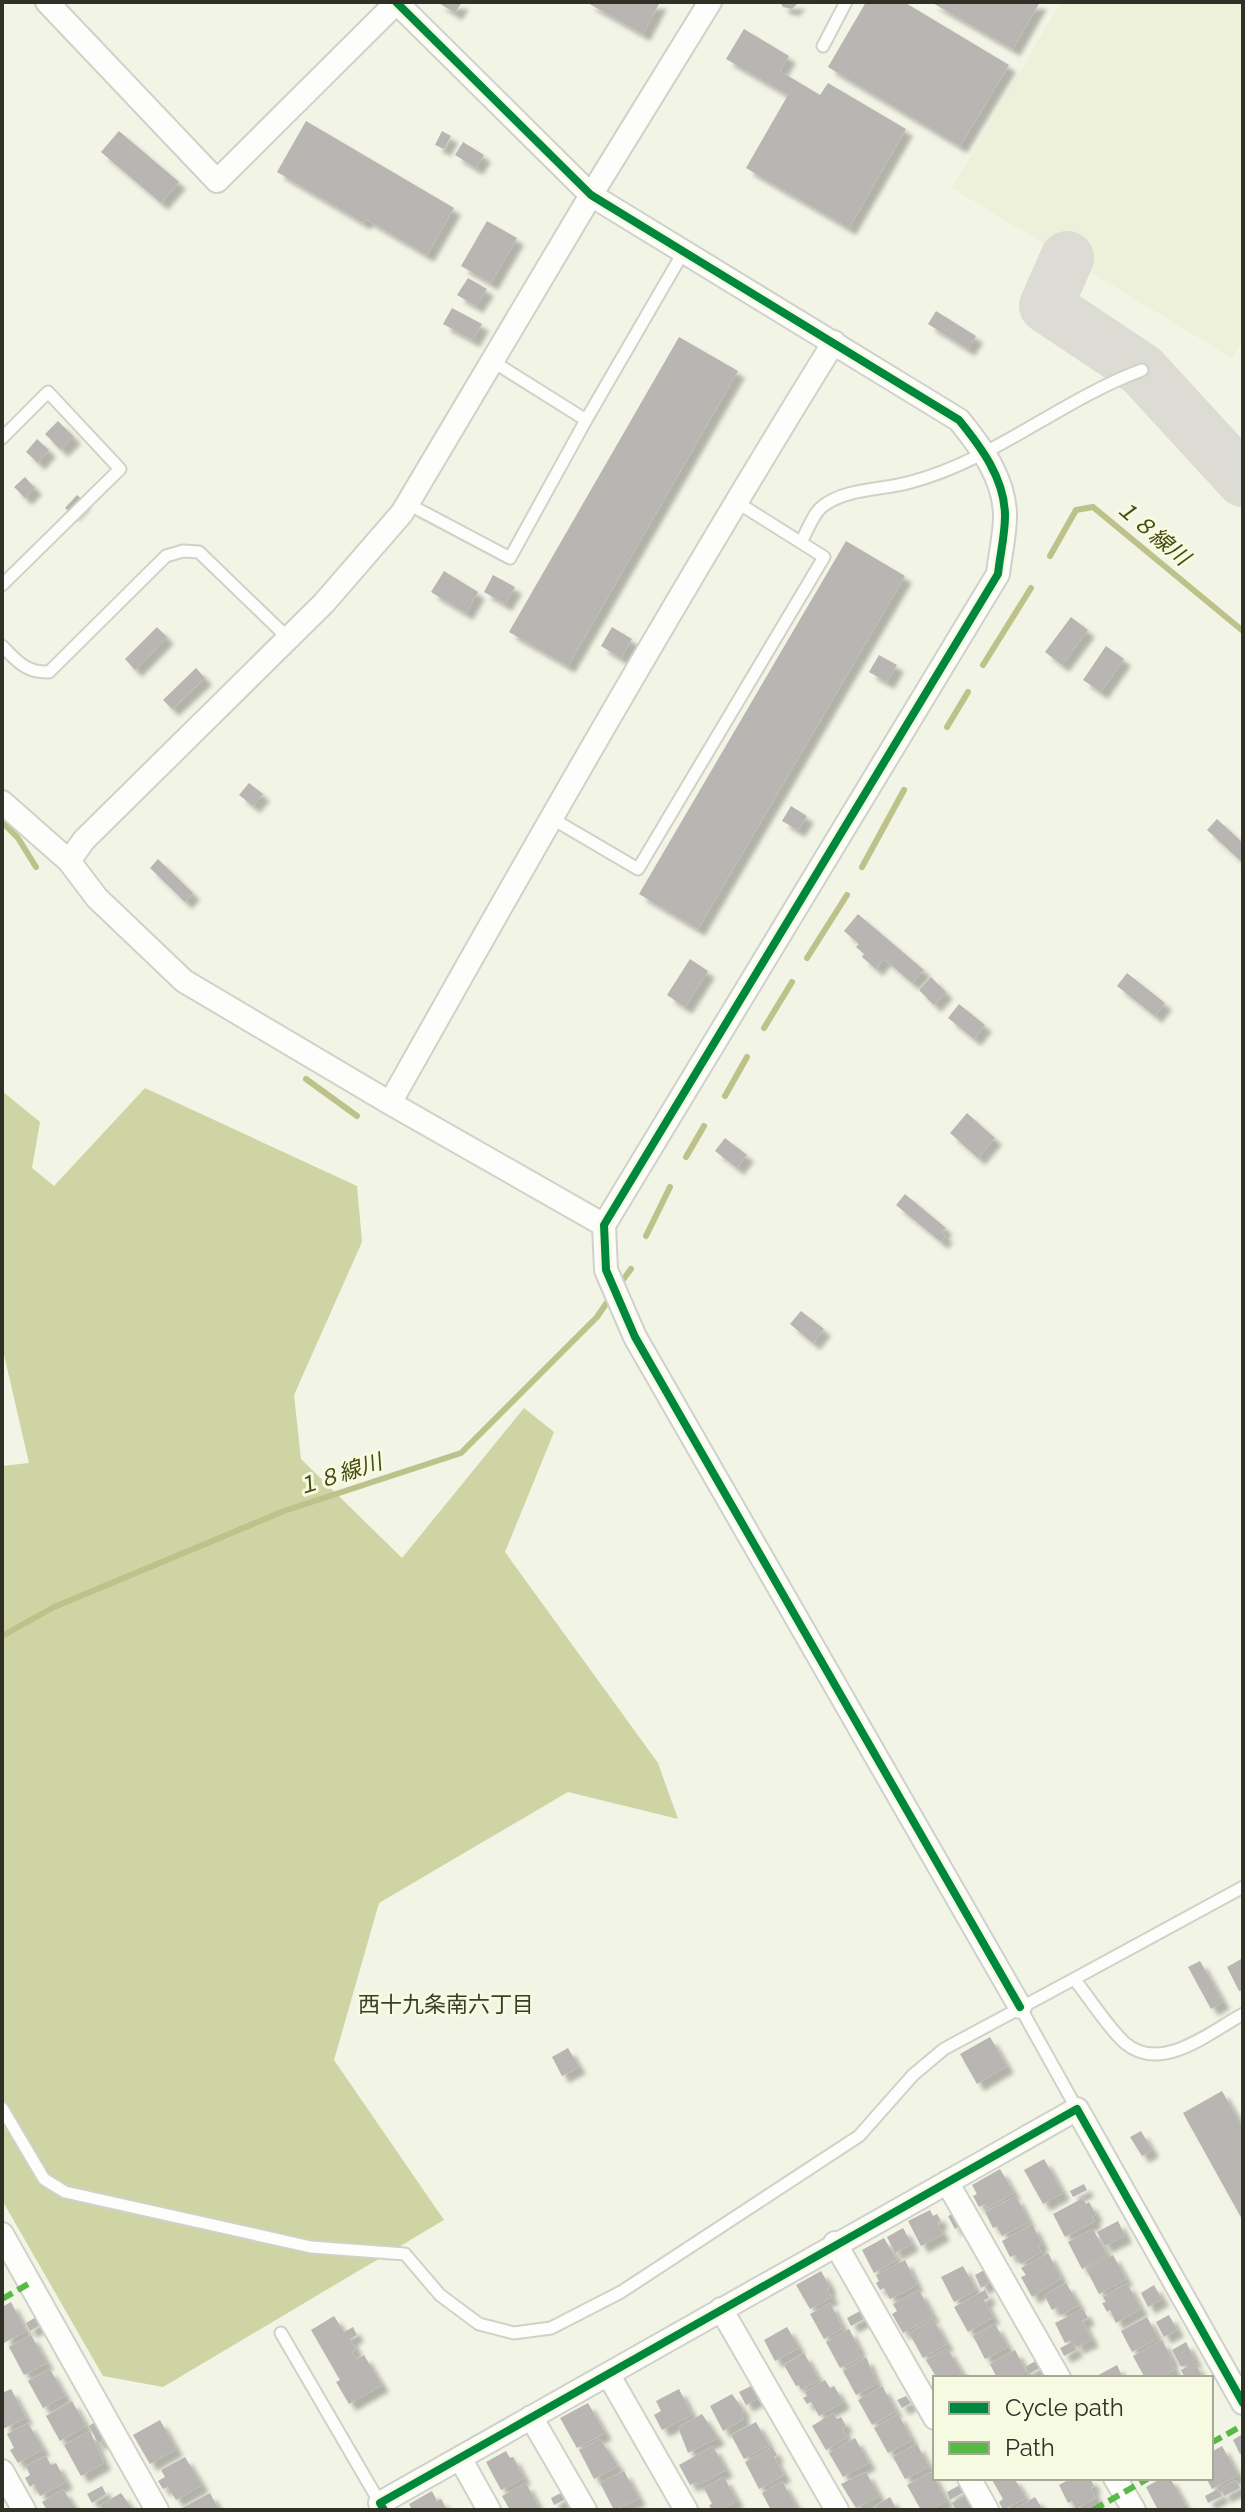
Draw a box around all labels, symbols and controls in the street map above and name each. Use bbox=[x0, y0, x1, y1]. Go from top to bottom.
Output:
water label: １８線川 bbox=[1111, 494, 1197, 572]
water label: １８線川 bbox=[293, 1447, 387, 1500]
district label: 西十九条南六丁目 bbox=[358, 1991, 534, 2017]
legend bbox=[933, 2376, 1213, 2480]
text: Cycle path bbox=[1005, 2393, 1124, 2422]
text: Path bbox=[1005, 2433, 1055, 2462]

